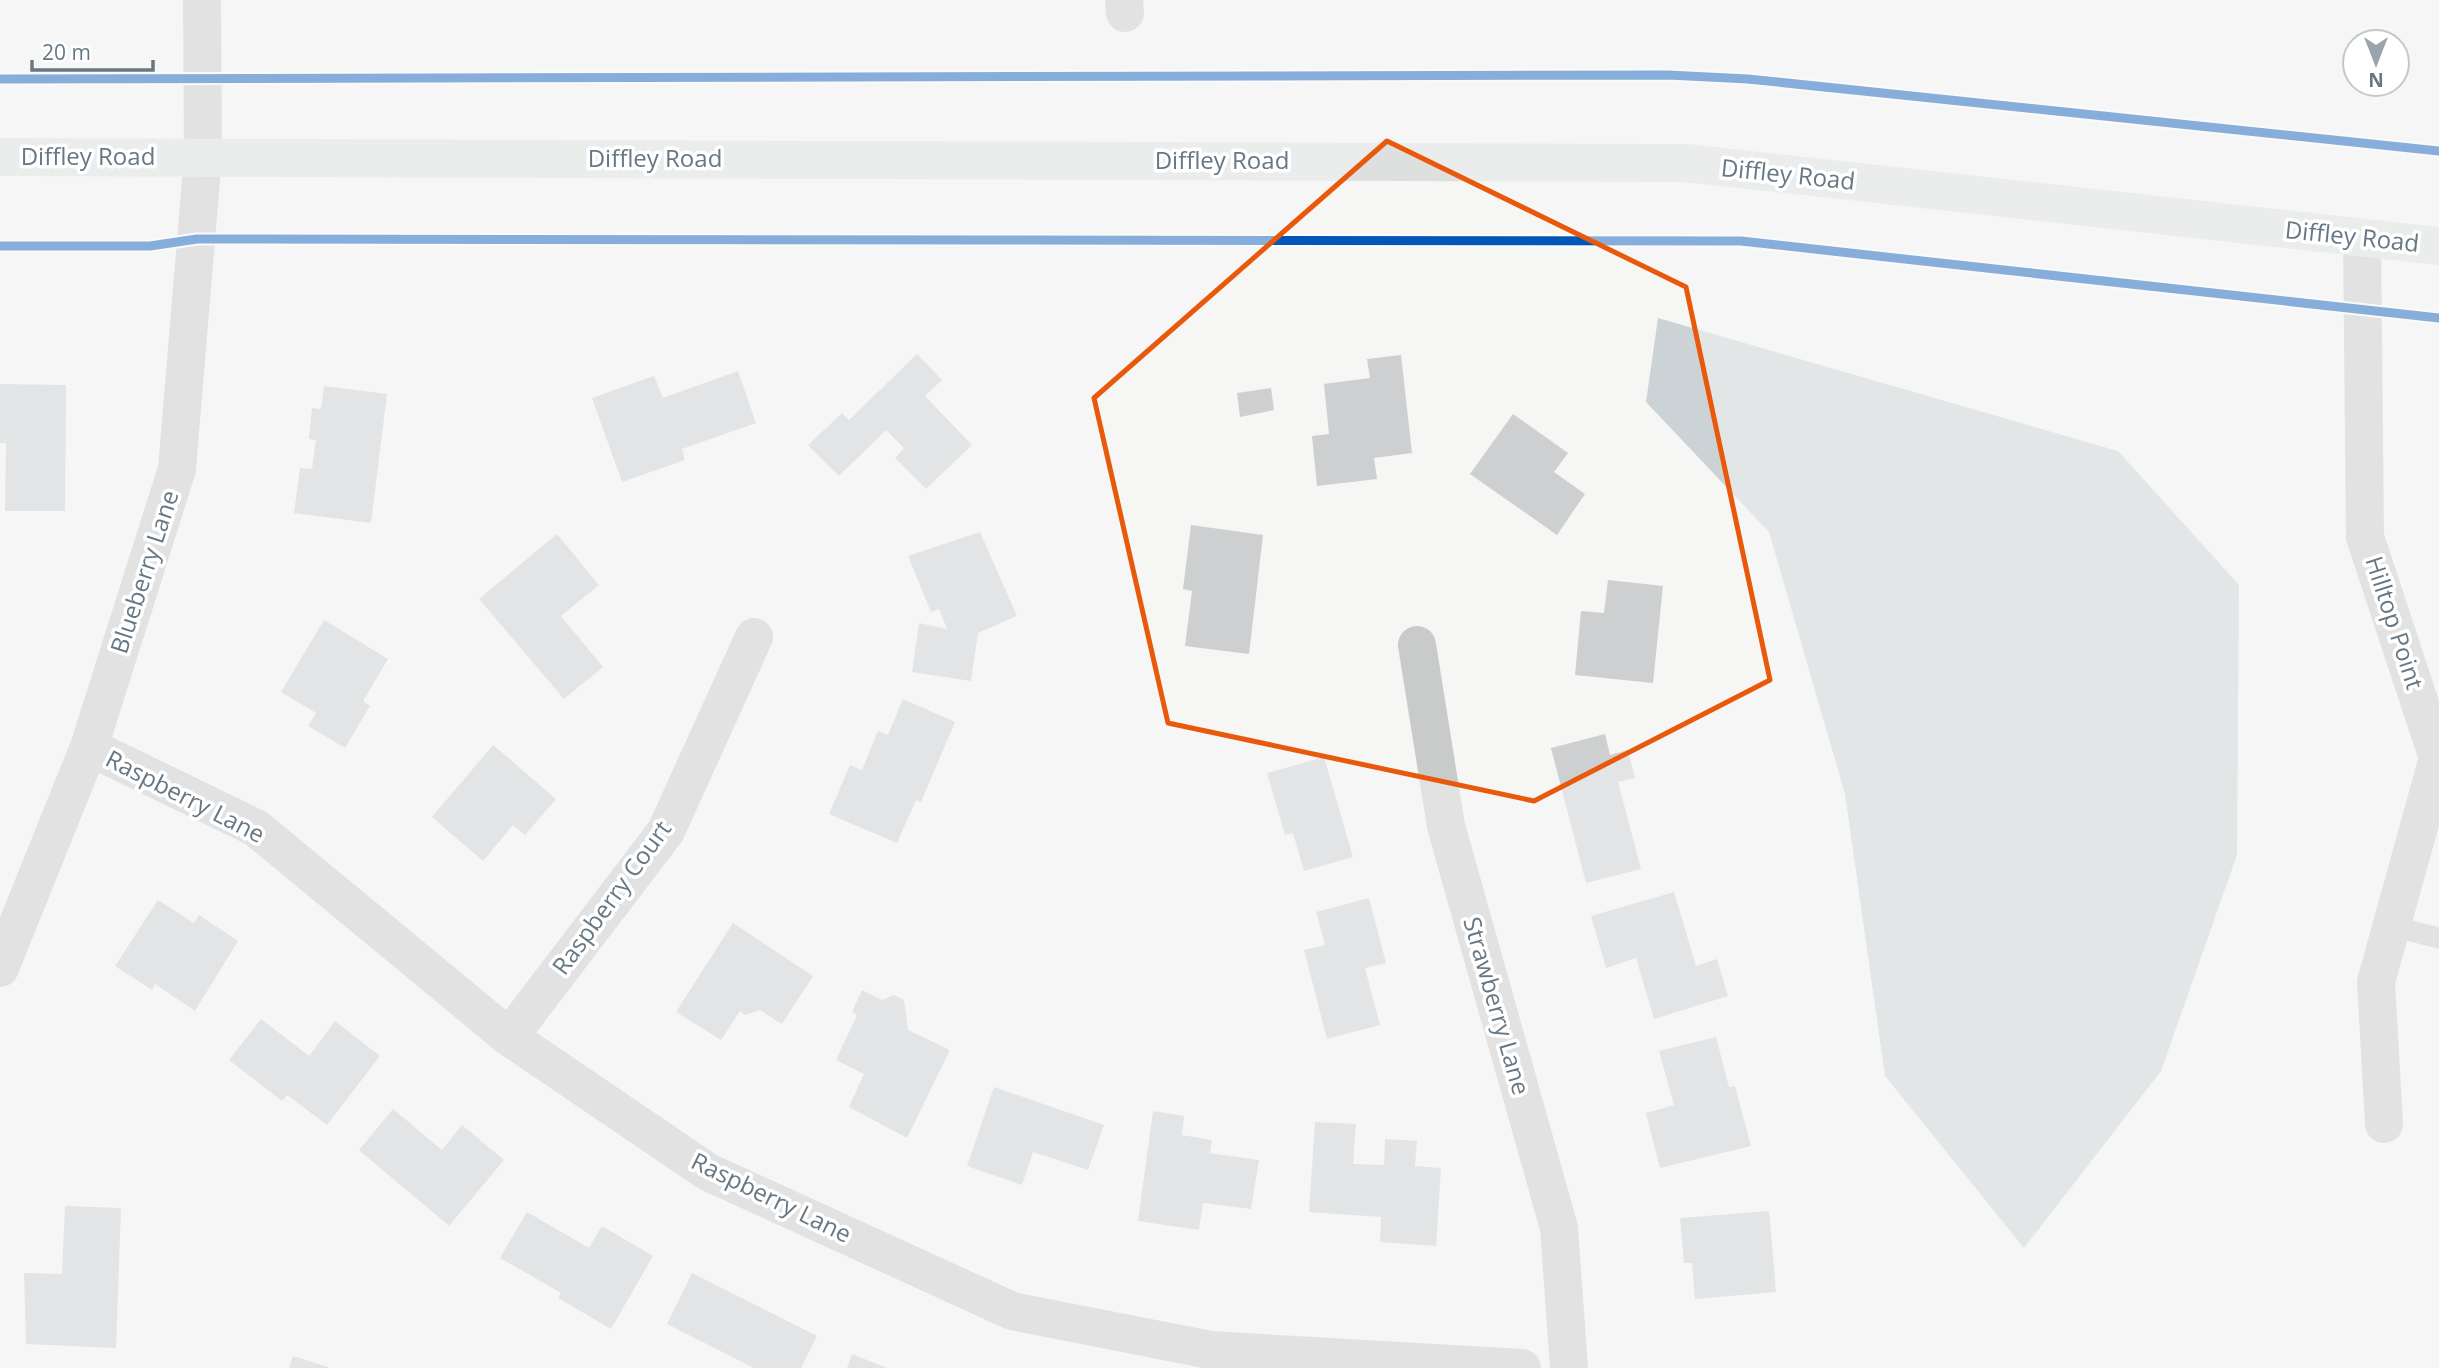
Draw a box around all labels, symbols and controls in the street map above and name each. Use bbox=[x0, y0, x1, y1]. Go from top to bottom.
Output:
scale bar bbox=[32, 28, 152, 72]
north arrow bbox=[2341, 28, 2411, 98]
text: 20 m bbox=[42, 38, 91, 66]
text: N bbox=[2368, 67, 2384, 93]
street label: Diffley Road bbox=[21, 139, 155, 172]
street label: Diffley Road bbox=[588, 141, 722, 174]
street label: Diffley Road bbox=[1155, 143, 1289, 176]
street label: Diffley Road bbox=[1719, 150, 1857, 197]
street label: Diffley Road bbox=[2283, 212, 2421, 259]
street label: Blueberry Lane bbox=[102, 486, 186, 657]
street label: Hilltop Point bbox=[2358, 552, 2432, 693]
street label: Raspberry Lane bbox=[101, 741, 271, 850]
street label: Raspberry Court bbox=[544, 813, 678, 981]
street label: Strawberry Lane bbox=[1456, 913, 1539, 1098]
street label: Raspberry Lane bbox=[686, 1144, 857, 1250]

